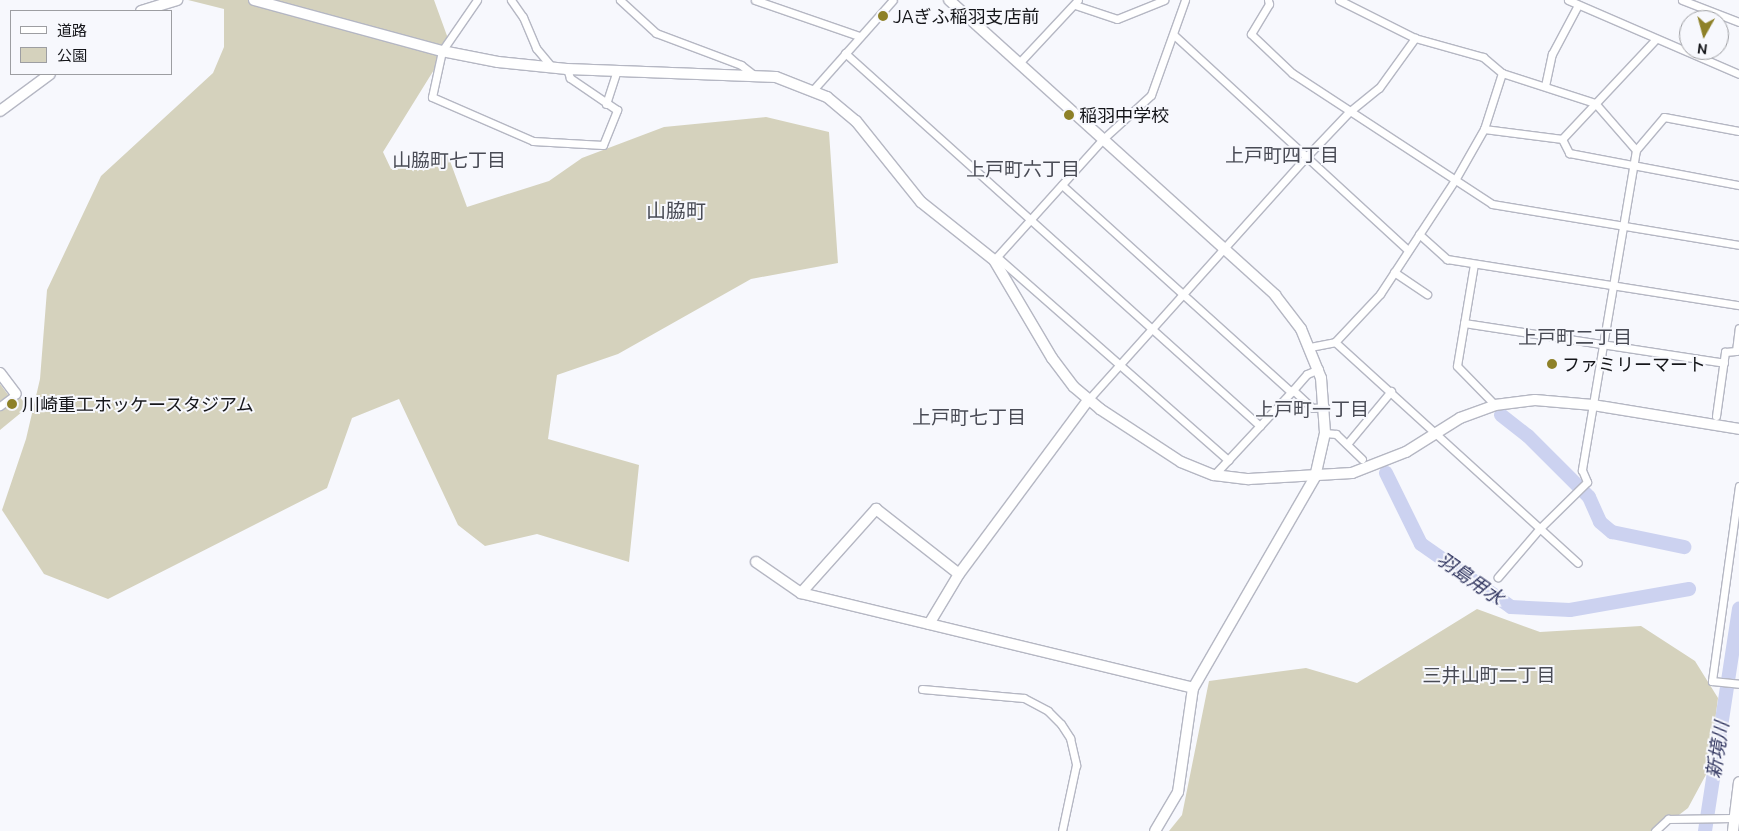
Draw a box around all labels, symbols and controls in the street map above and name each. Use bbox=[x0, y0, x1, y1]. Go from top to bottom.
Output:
place label: JAぎふ稲羽支店前 bbox=[893, 5, 1040, 27]
legend bbox=[10, 10, 172, 75]
marker: JAぎふ稲羽支店前 bbox=[877, 10, 889, 22]
north arrow bbox=[1679, 10, 1729, 60]
text: 道路 bbox=[57, 22, 87, 39]
text: N bbox=[1696, 40, 1708, 57]
text: 公園 bbox=[57, 47, 87, 64]
place label: 稲羽中学校 bbox=[1079, 104, 1169, 126]
marker: 稲羽中学校 bbox=[1063, 109, 1075, 121]
district label: 上戸町四丁目 bbox=[1225, 145, 1339, 167]
district label: 山脇町七丁目 bbox=[392, 150, 506, 172]
district label: 上戸町六丁目 bbox=[966, 159, 1080, 181]
district label: 山脇町 bbox=[646, 198, 706, 222]
district label: 上戸町二丁目 bbox=[1518, 327, 1632, 349]
place label: ファミリーマート bbox=[1562, 353, 1706, 375]
marker: ファミリーマート bbox=[1546, 358, 1558, 370]
place label: 川崎重工ホッケースタジアム bbox=[22, 393, 256, 415]
marker: 川崎重工ホッケースタジアム bbox=[6, 398, 18, 410]
district label: 上戸町一丁目 bbox=[1255, 399, 1369, 421]
district label: 上戸町七丁目 bbox=[912, 407, 1026, 429]
water label: 羽島用水 bbox=[1432, 548, 1508, 610]
district label: 三井山町二丁目 bbox=[1423, 665, 1555, 687]
water label: 新境川 bbox=[1702, 720, 1734, 780]

